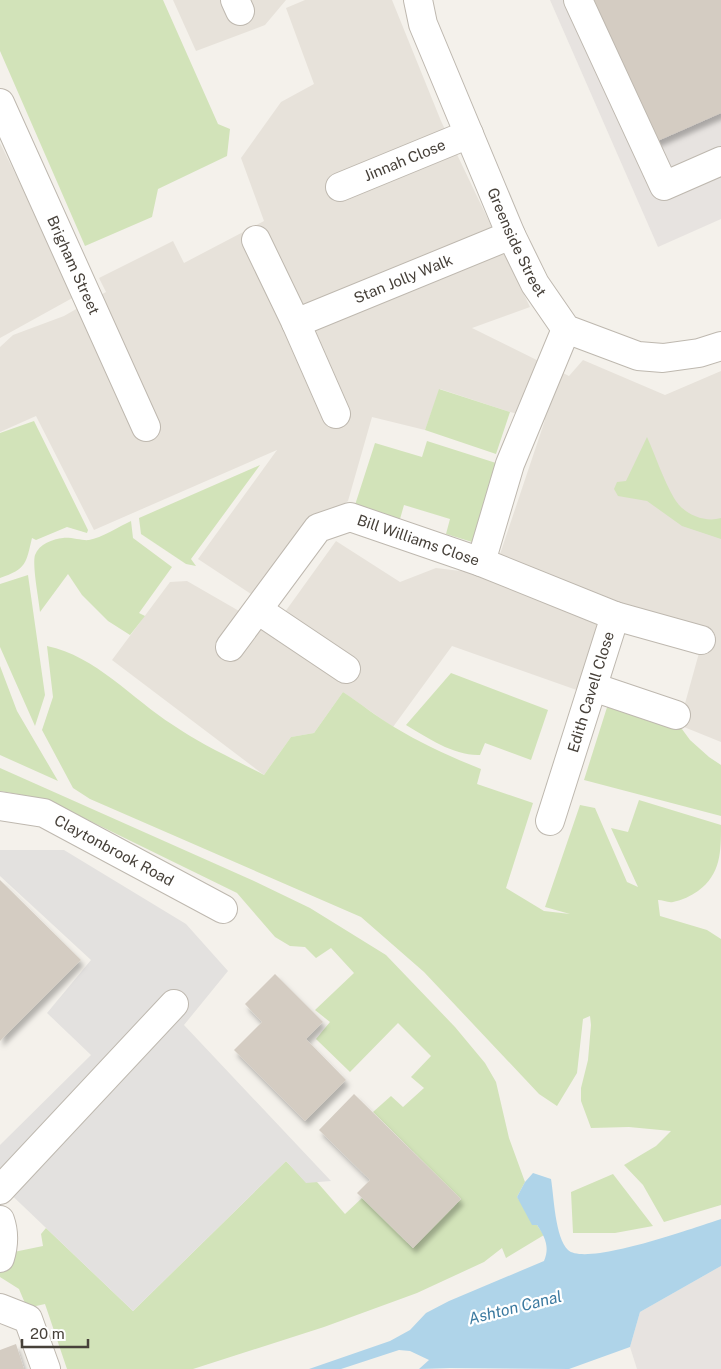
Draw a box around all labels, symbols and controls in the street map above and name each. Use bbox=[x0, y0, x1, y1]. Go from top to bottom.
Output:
street label: Jinnah Close bbox=[361, 136, 448, 184]
street label: Greenside Street bbox=[484, 185, 550, 300]
street label: Brigham Street bbox=[44, 213, 103, 317]
street label: Stan Jolly Walk bbox=[351, 251, 455, 306]
street label: Bill Williams Close bbox=[355, 511, 482, 569]
street label: Edith Cavell Close bbox=[564, 629, 617, 754]
street label: Claytonbrook Road bbox=[52, 811, 177, 889]
water label: Ashton Canal bbox=[466, 1287, 564, 1328]
scale bar bbox=[22, 1316, 89, 1348]
text: 20 m bbox=[30, 1325, 65, 1342]

